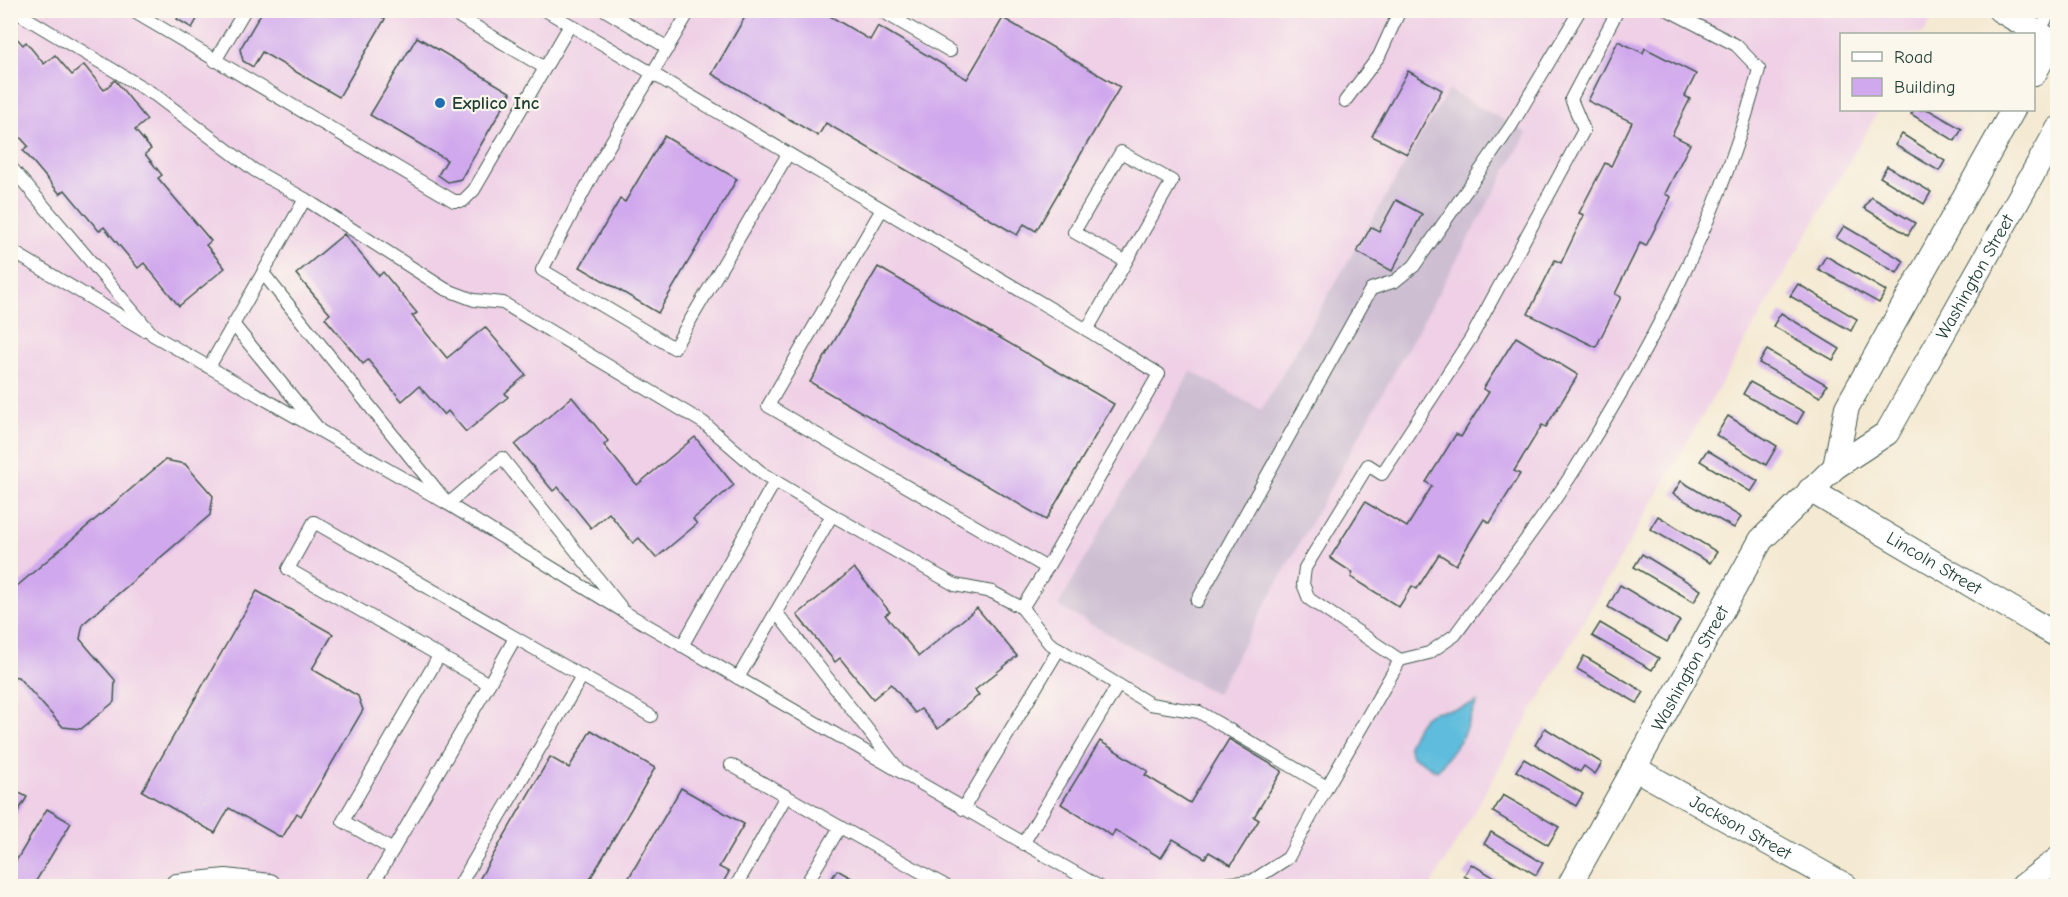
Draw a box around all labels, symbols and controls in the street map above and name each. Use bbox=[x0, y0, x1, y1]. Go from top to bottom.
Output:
legend bbox=[1840, 33, 2035, 111]
text: Road bbox=[1894, 47, 1933, 68]
text: Building bbox=[1894, 77, 1956, 98]
place label: Explico Inc bbox=[452, 93, 540, 114]
marker: Explico Inc bbox=[433, 96, 447, 110]
street label: Washington Street bbox=[1931, 210, 2019, 343]
street label: Lincoln Street bbox=[1883, 527, 1986, 600]
street label: Washington Street bbox=[1647, 601, 1733, 734]
street label: Jackson Street bbox=[1686, 791, 1796, 864]

